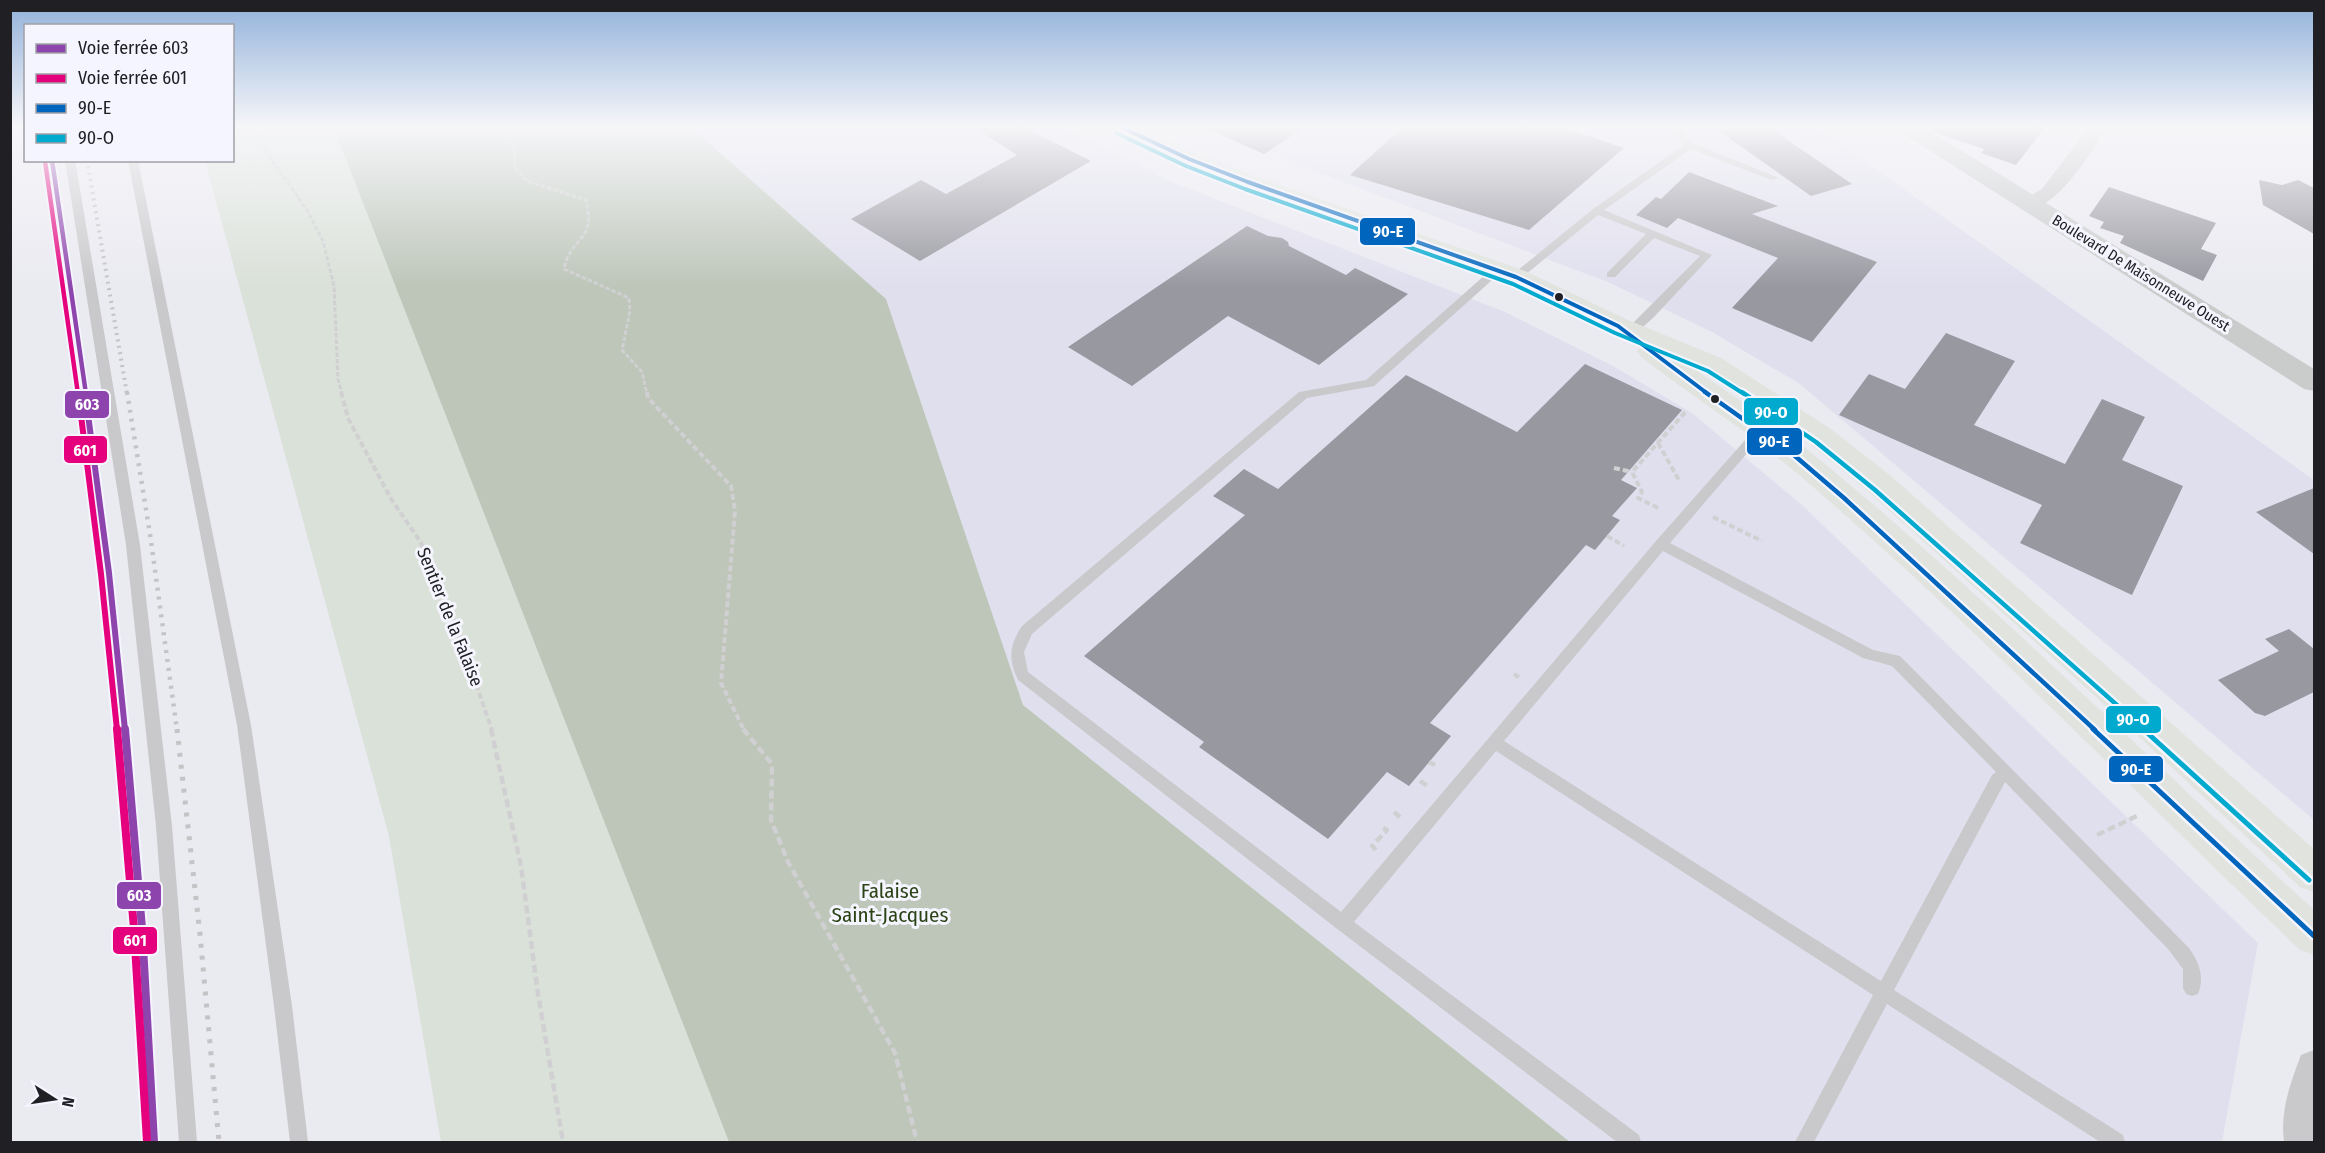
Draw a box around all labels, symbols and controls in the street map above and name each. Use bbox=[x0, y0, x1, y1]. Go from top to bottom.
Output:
legend bbox=[24, 24, 234, 162]
text: Voie ferrée 603 bbox=[78, 37, 188, 59]
text: Voie ferrée 601 bbox=[78, 67, 187, 89]
text: 90-E bbox=[78, 97, 111, 119]
text: 90-O bbox=[78, 127, 114, 149]
street label: Boulevard De Maisonneuve Ouest bbox=[2049, 211, 2233, 335]
line badge: 90-E bbox=[1359, 217, 1416, 246]
text: 90-E bbox=[1373, 222, 1404, 241]
unlabelled marker bbox=[1553, 291, 1565, 303]
line badge: 603 bbox=[64, 390, 110, 419]
unlabelled marker bbox=[1709, 393, 1721, 405]
text: 603 bbox=[75, 395, 100, 414]
line badge: 90-O bbox=[1743, 397, 1799, 426]
text: 90-O bbox=[1754, 403, 1788, 422]
line badge: 90-E bbox=[1746, 427, 1803, 456]
text: 90-E bbox=[1759, 432, 1790, 451]
line badge: 601 bbox=[63, 435, 108, 464]
text: 601 bbox=[73, 441, 97, 460]
street label: Sentier de la Falaise bbox=[412, 544, 488, 690]
line badge: 90-O bbox=[2105, 705, 2162, 734]
text: 90-O bbox=[2116, 710, 2150, 729]
line badge: 90-E bbox=[2108, 755, 2164, 783]
text: 90-E bbox=[2121, 760, 2152, 779]
park label: Falaise Saint-Jacques bbox=[832, 878, 948, 928]
line badge: 603 bbox=[116, 881, 162, 910]
text: 603 bbox=[127, 886, 152, 905]
line badge: 601 bbox=[112, 926, 158, 955]
text: 601 bbox=[123, 931, 147, 950]
north arrow bbox=[24, 1069, 84, 1129]
text: N bbox=[58, 1095, 78, 1109]

